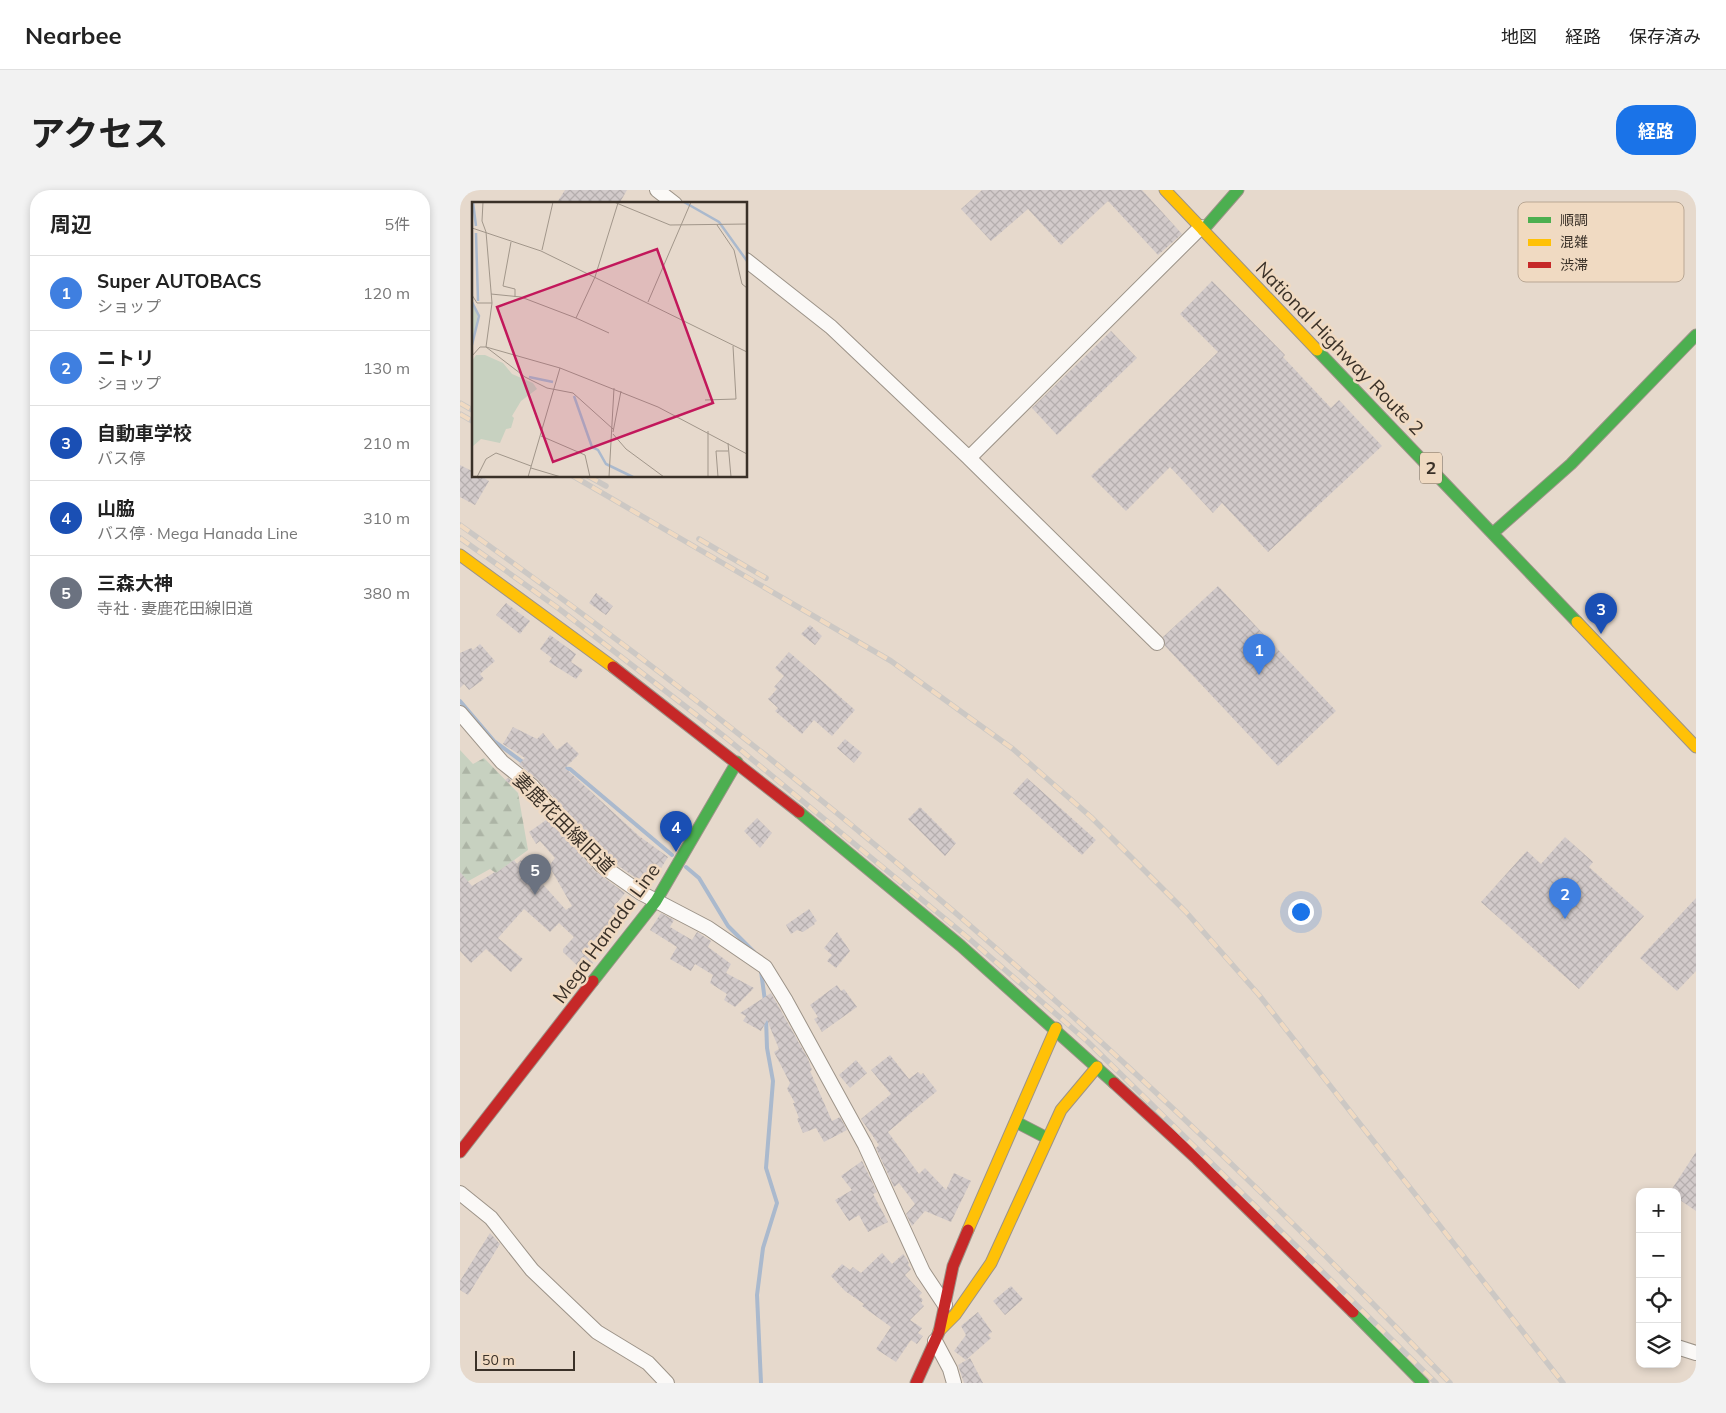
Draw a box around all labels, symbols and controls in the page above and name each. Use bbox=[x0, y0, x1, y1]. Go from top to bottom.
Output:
text: Nearbee bbox=[25, 20, 122, 50]
text: 地図 bbox=[1501, 25, 1537, 48]
text: 経路 bbox=[1565, 25, 1601, 48]
text: 保存済み bbox=[1629, 25, 1701, 48]
button: 経路 bbox=[1616, 105, 1696, 155]
text: アクセス bbox=[30, 111, 168, 155]
inset map bbox=[472, 202, 748, 478]
legend bbox=[1518, 202, 1684, 282]
text: 周辺 bbox=[50, 211, 92, 237]
text: 順調 bbox=[1560, 211, 1588, 229]
text: 5件 bbox=[384, 214, 410, 234]
text: 混雑 bbox=[1560, 233, 1588, 251]
street label: National Highway Route 2 bbox=[1251, 256, 1429, 440]
text: 渋滞 bbox=[1560, 256, 1588, 274]
text: Super AUTOBACS bbox=[97, 269, 262, 293]
text: 1 bbox=[61, 283, 71, 303]
text: 120 m bbox=[363, 283, 410, 303]
text: ショップ bbox=[97, 296, 161, 316]
text: ニトリ bbox=[97, 346, 154, 370]
text: 2 bbox=[61, 358, 71, 378]
text: 130 m bbox=[363, 358, 410, 378]
text: ショップ bbox=[97, 373, 161, 393]
text: 自動車学校 bbox=[97, 421, 192, 445]
text: 3 bbox=[61, 433, 71, 453]
text: 210 m bbox=[363, 433, 410, 453]
text: バス停 bbox=[97, 448, 145, 468]
road number: 2 bbox=[1420, 452, 1442, 484]
text: 山脇 bbox=[97, 496, 135, 520]
text: 4 bbox=[61, 508, 71, 528]
text: 310 m bbox=[363, 508, 410, 528]
text: バス停 · Mega Hanada Line bbox=[97, 523, 298, 543]
text: 三森大神 bbox=[97, 571, 173, 595]
text: 5 bbox=[61, 583, 71, 603]
text: 380 m bbox=[363, 583, 410, 603]
pin: 3 bbox=[1585, 593, 1617, 634]
text: 寺社 · 妻鹿花田線旧道 bbox=[97, 598, 253, 618]
pin: 1 bbox=[1243, 634, 1275, 675]
street label: 妻鹿花田線旧道 bbox=[508, 767, 620, 879]
pin: 4 bbox=[660, 811, 692, 852]
pin: 5 bbox=[519, 854, 551, 895]
street label: Mega Hanada Line bbox=[547, 858, 665, 1008]
pin: 2 bbox=[1549, 878, 1581, 919]
your location bbox=[1288, 899, 1314, 925]
map controls bbox=[1636, 1188, 1681, 1368]
button: + bbox=[1636, 1188, 1681, 1233]
button: − bbox=[1636, 1233, 1681, 1278]
button: locate bbox=[1636, 1278, 1681, 1323]
button: layers bbox=[1636, 1323, 1681, 1368]
scale bar bbox=[475, 1348, 575, 1371]
text: 50 m bbox=[482, 1351, 515, 1369]

